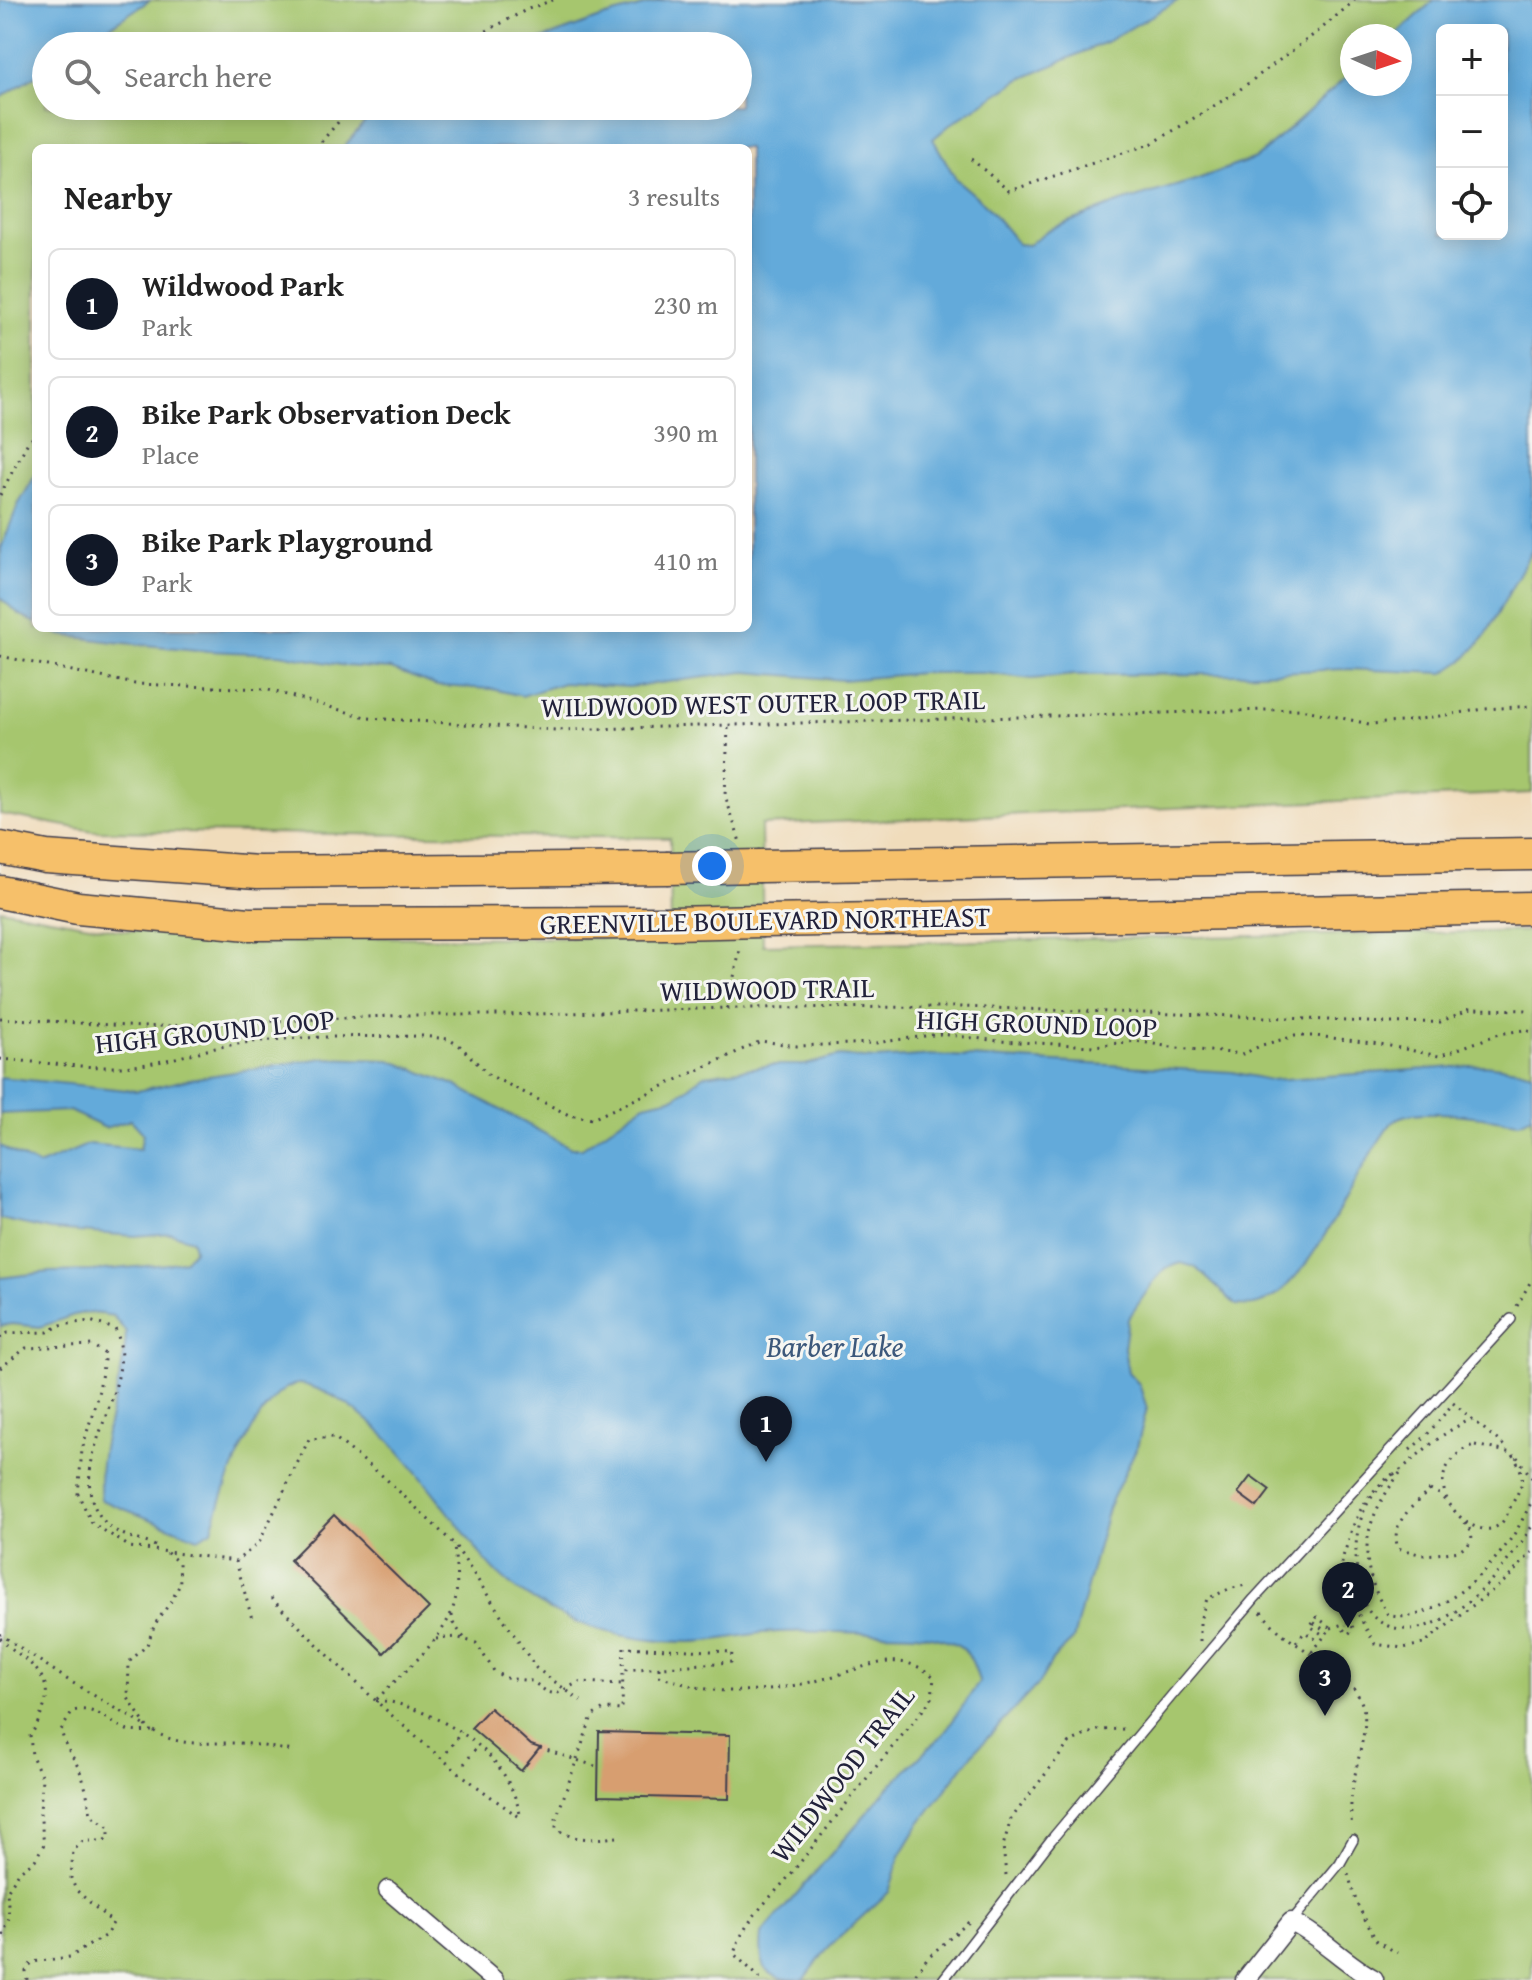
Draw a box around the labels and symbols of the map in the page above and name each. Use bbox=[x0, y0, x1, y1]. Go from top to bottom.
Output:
north arrow bbox=[1340, 24, 1412, 96]
street label: WILDWOOD WEST OUTER LOOP TRAIL bbox=[541, 678, 986, 727]
your location bbox=[692, 846, 732, 886]
street label: GREENVILLE BOULEVARD NORTHEAST bbox=[539, 895, 991, 944]
street label: WILDWOOD TRAIL bbox=[660, 966, 875, 1011]
street label: HIGH GROUND LOOP bbox=[93, 998, 337, 1063]
street label: HIGH GROUND LOOP bbox=[916, 998, 1158, 1047]
water label: Barber Lake bbox=[766, 1324, 903, 1368]
pin: 1 bbox=[740, 1396, 792, 1462]
pin: 2 bbox=[1322, 1562, 1374, 1628]
pin: 3 bbox=[1299, 1650, 1351, 1716]
street label: WILDWOOD TRAIL bbox=[759, 1676, 924, 1871]

